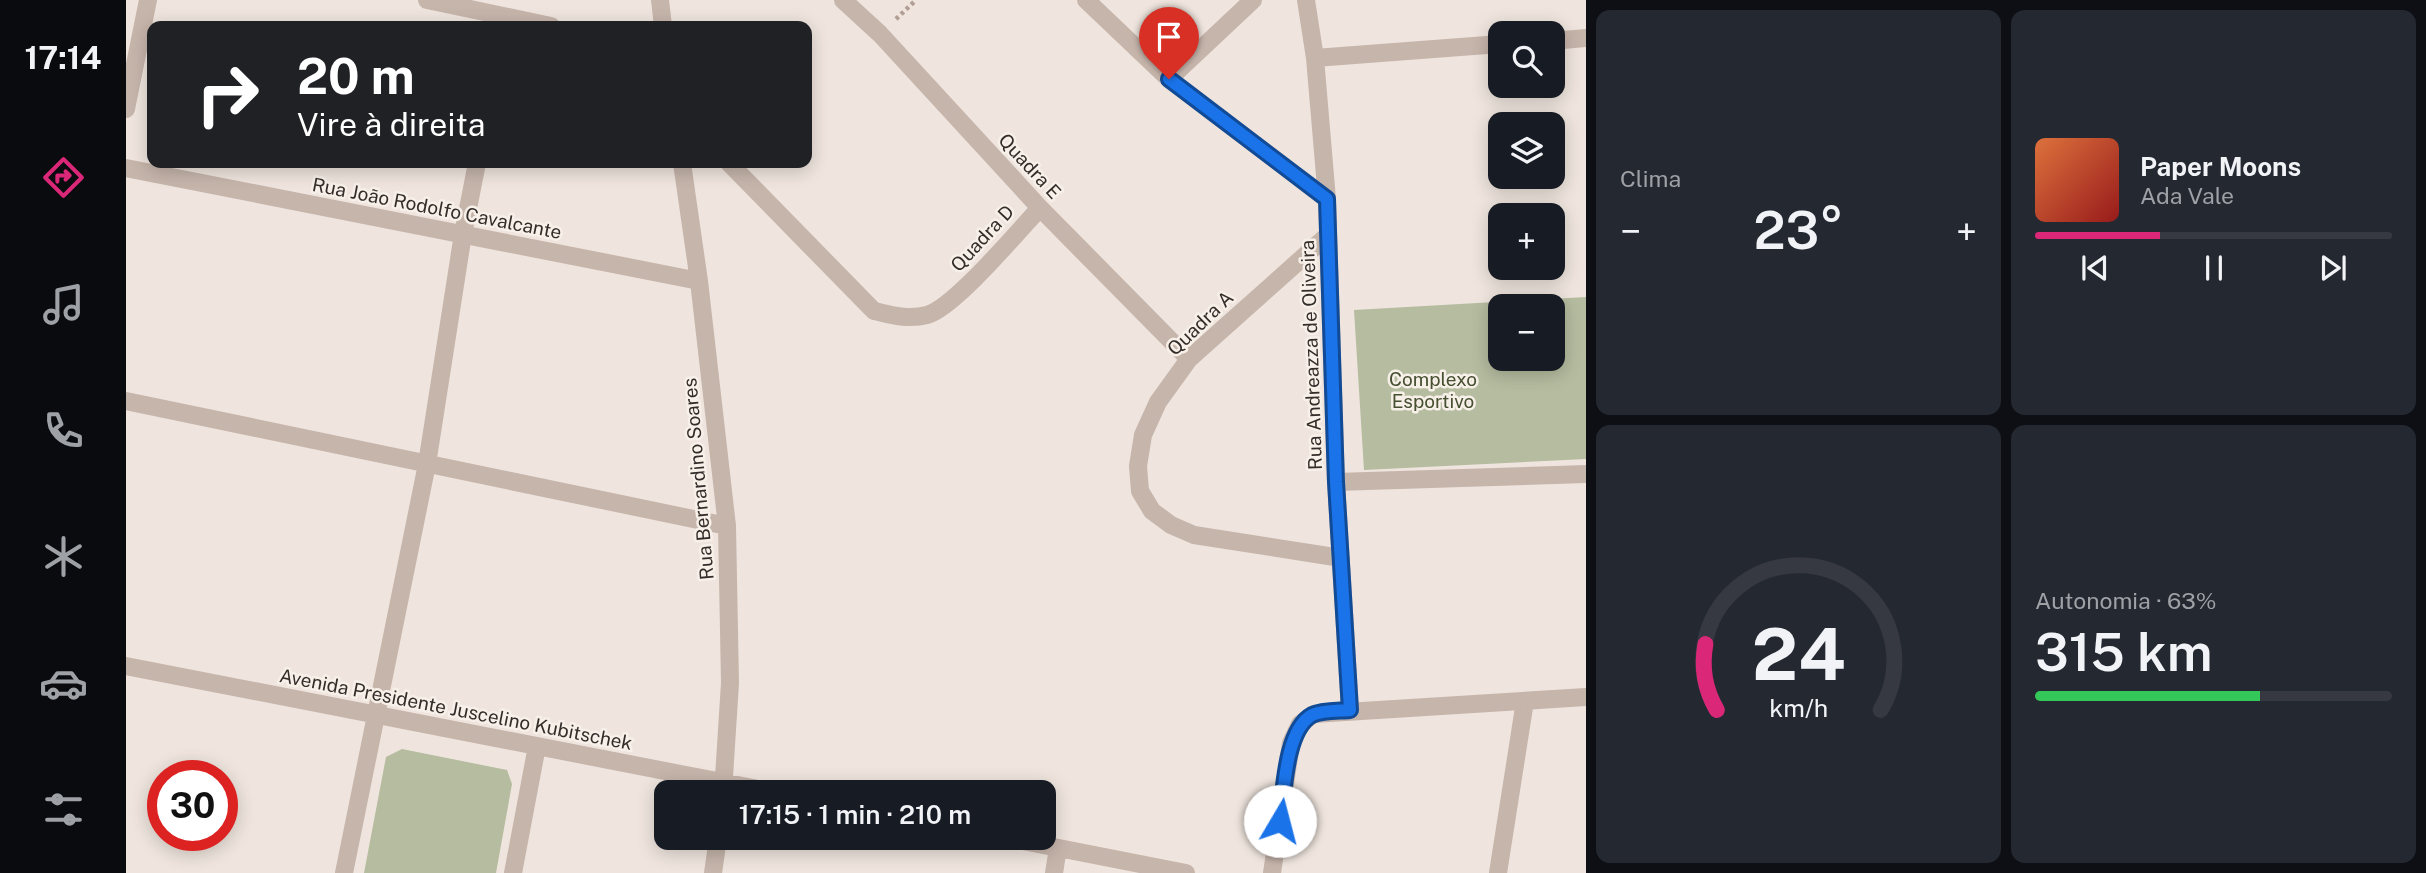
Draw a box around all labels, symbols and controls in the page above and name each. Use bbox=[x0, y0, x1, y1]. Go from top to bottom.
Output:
pin bbox=[1139, 7, 1199, 79]
icon: arrive bbox=[1150, 18, 1188, 56]
map controls bbox=[1488, 21, 1565, 371]
button: search bbox=[1488, 21, 1565, 98]
text: 17:14 bbox=[24, 39, 102, 76]
text: 20 m bbox=[297, 47, 415, 105]
icon: right bbox=[182, 49, 273, 140]
text: Vire à direita bbox=[297, 106, 485, 143]
button: layers bbox=[1488, 112, 1565, 189]
street label: Quadra E bbox=[994, 129, 1066, 203]
text: Paper Moons bbox=[2140, 151, 2301, 182]
icon: directions bbox=[39, 153, 88, 202]
text: Clima bbox=[1620, 165, 1681, 192]
street label: Rua João Rodolfo Cavalcante bbox=[311, 173, 563, 243]
text: Ada Vale bbox=[2140, 182, 2234, 209]
street label: Quadra D bbox=[946, 200, 1018, 276]
text: 23° bbox=[1753, 200, 1844, 261]
button: + bbox=[1488, 203, 1565, 280]
text: − bbox=[1620, 209, 1641, 254]
text: + bbox=[1956, 209, 1977, 254]
street label: Rua Andreazza de Oliveira bbox=[1296, 240, 1326, 470]
icon: previous bbox=[2076, 249, 2114, 287]
icon: pause bbox=[2195, 249, 2233, 287]
icon: next bbox=[2314, 249, 2352, 287]
icon: music bbox=[39, 280, 88, 329]
street label: Quadra A bbox=[1163, 286, 1237, 360]
button: − bbox=[1488, 294, 1565, 371]
park label: Complexo Esportivo bbox=[1389, 368, 1477, 412]
street label: Rua Bernardino Soares bbox=[678, 377, 718, 581]
icon: phone bbox=[39, 406, 88, 455]
icon: climate bbox=[39, 532, 88, 581]
text: Autonomia · 63% bbox=[2035, 587, 2216, 614]
text: 24 bbox=[1752, 611, 1845, 696]
text: 315 km bbox=[2035, 622, 2212, 683]
icon: car bbox=[39, 659, 88, 708]
street label: Avenida Presidente Juscelino Kubitschek bbox=[278, 664, 635, 754]
text: km/h bbox=[1769, 693, 1828, 723]
speed limit sign: 30 bbox=[147, 760, 238, 851]
position arrow bbox=[1243, 784, 1317, 858]
icon: filters bbox=[39, 785, 88, 834]
text: 17:15 · 1 min · 210 m bbox=[739, 799, 971, 830]

